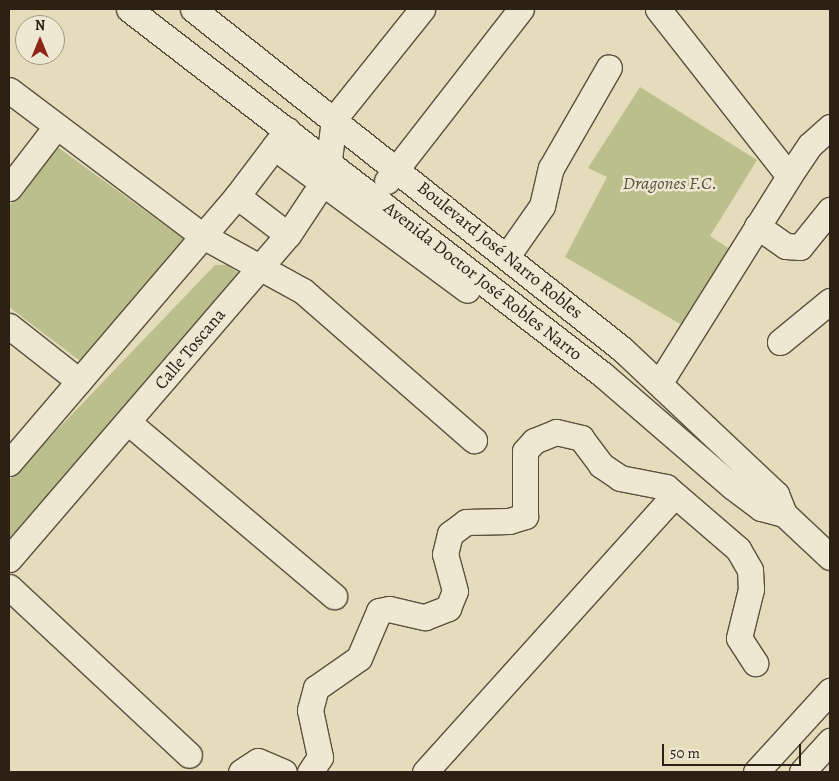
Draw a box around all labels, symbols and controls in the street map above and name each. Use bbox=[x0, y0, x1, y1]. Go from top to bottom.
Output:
north arrow bbox=[15, 15, 65, 65]
text: N bbox=[35, 16, 45, 35]
park label: Dragones F.C. bbox=[623, 172, 717, 194]
street label: Boulevard José Narro Robles bbox=[413, 177, 587, 323]
street label: Avenida Doctor José Robles Narro bbox=[380, 197, 586, 365]
street label: Calle Toscana bbox=[150, 304, 230, 394]
scale bar bbox=[664, 734, 803, 766]
text: 50 m bbox=[670, 743, 700, 763]

